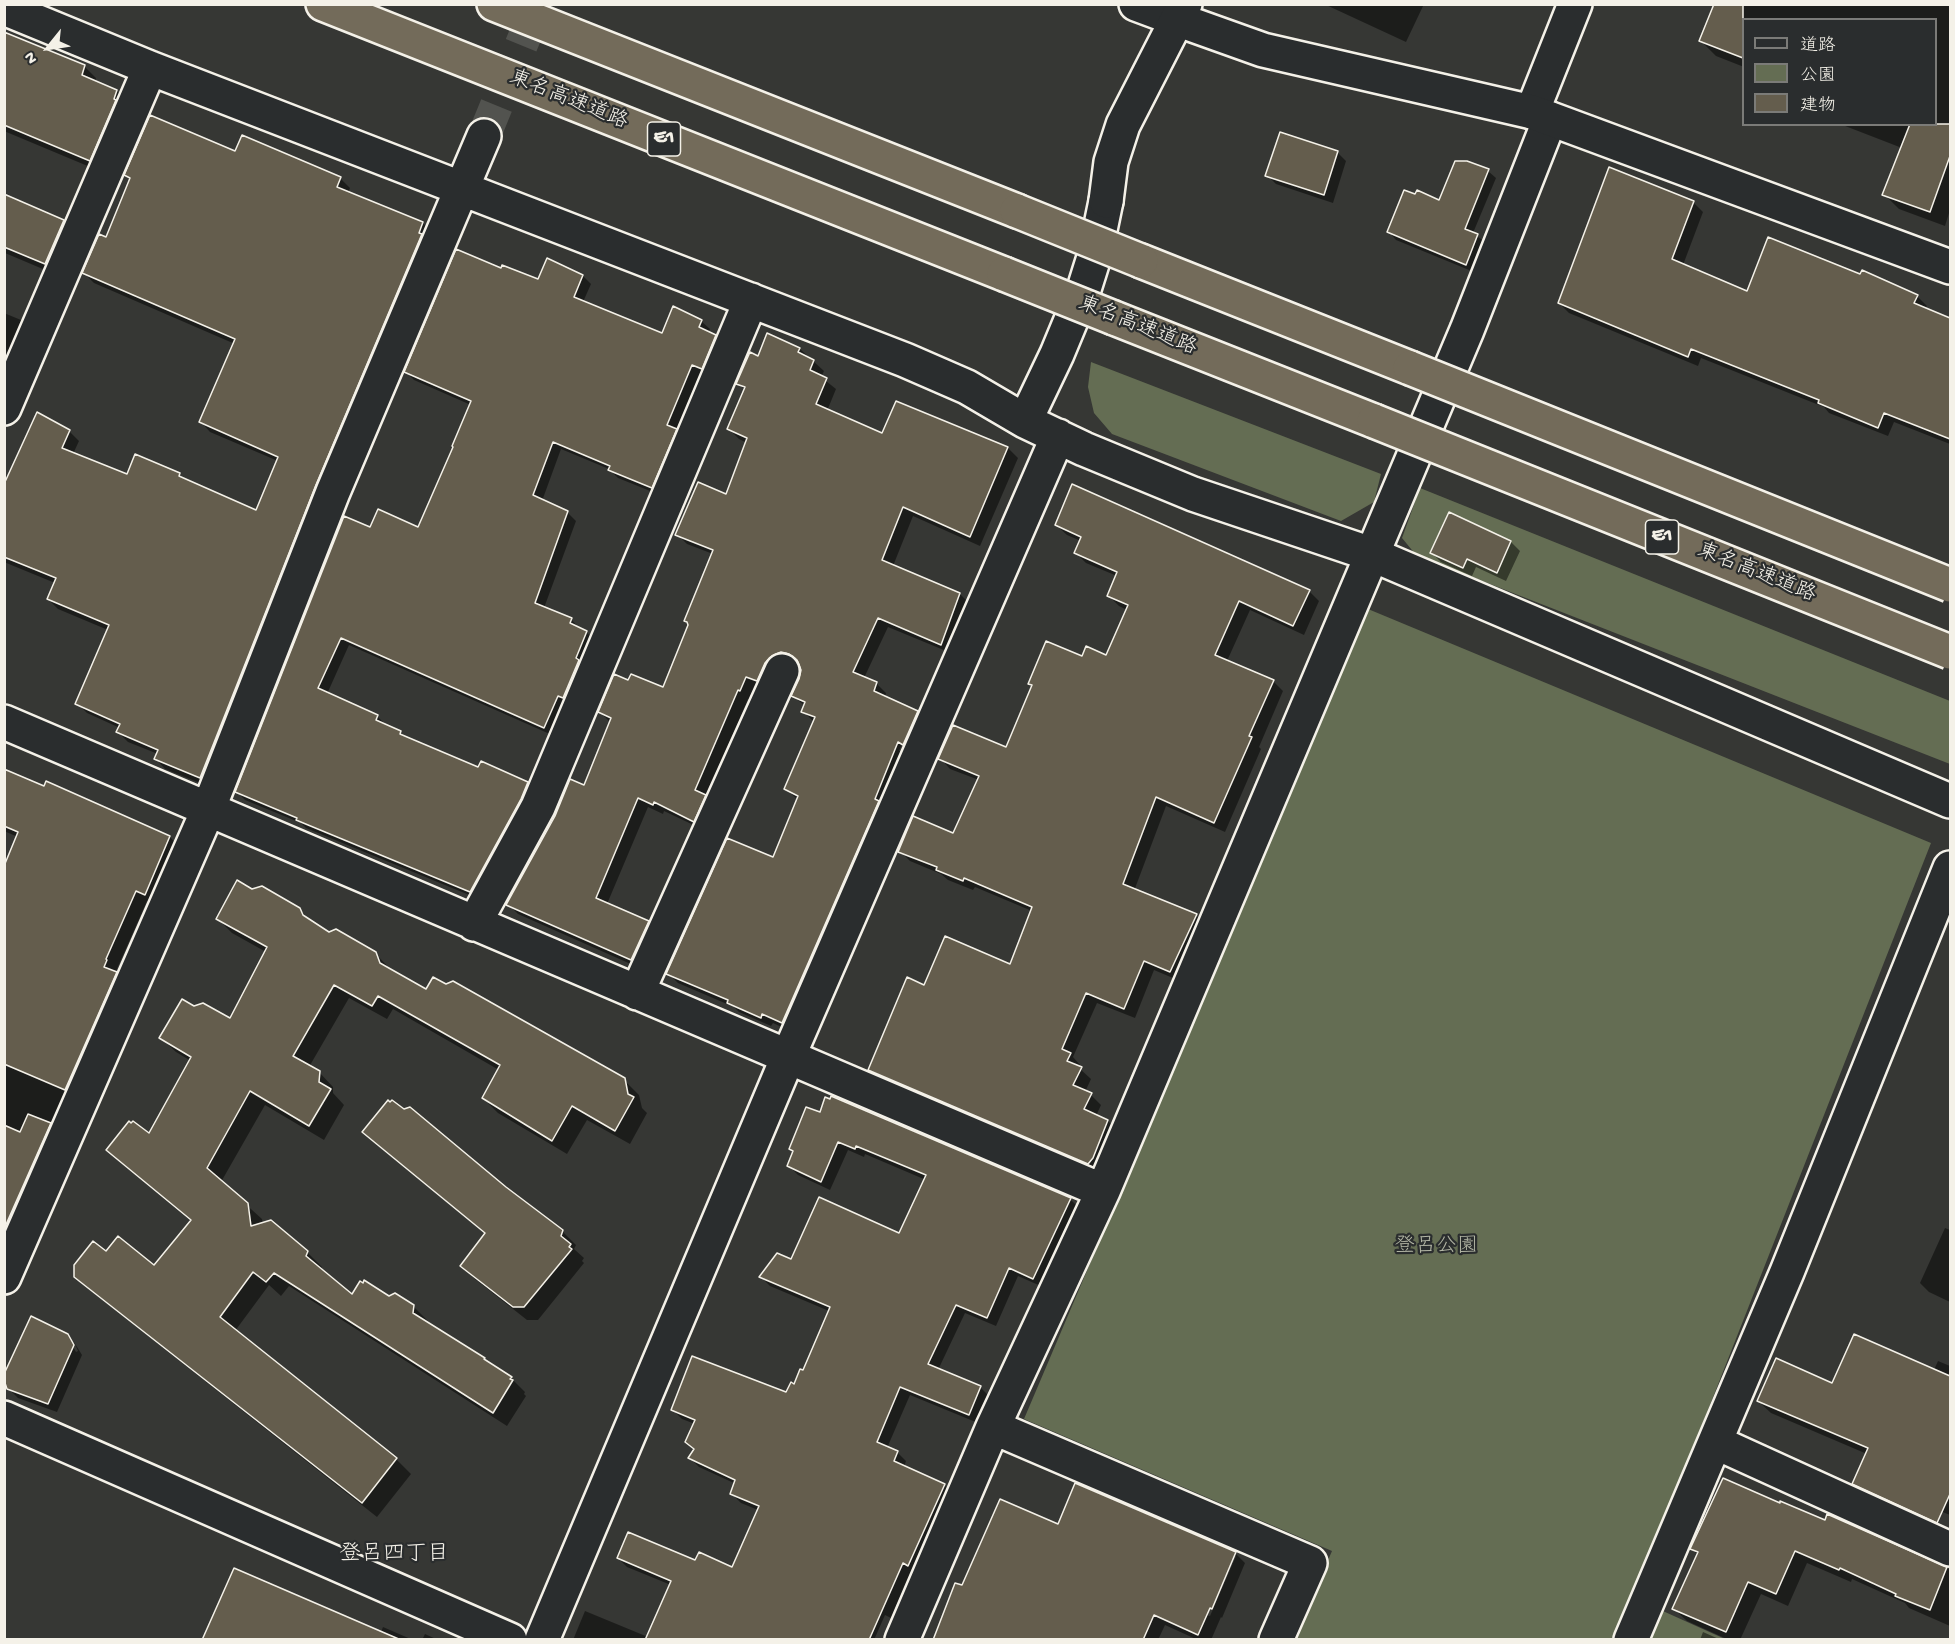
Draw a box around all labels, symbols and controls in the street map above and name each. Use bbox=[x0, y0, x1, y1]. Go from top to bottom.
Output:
north arrow bbox=[18, 18, 78, 78]
legend bbox=[1742, 18, 1937, 126]
text: 道路 bbox=[1800, 36, 1836, 57]
text: N bbox=[21, 48, 43, 67]
street label: 東名高速道路 bbox=[505, 66, 631, 136]
text: 公園 bbox=[1800, 66, 1836, 87]
text: 建物 bbox=[1800, 96, 1836, 117]
road number: E1 bbox=[648, 122, 680, 156]
street label: 東名高速道路 bbox=[1074, 292, 1200, 362]
road number: E1 bbox=[1646, 520, 1678, 554]
street label: 東名高速道路 bbox=[1693, 539, 1819, 609]
park label: 登呂公園 bbox=[1394, 1235, 1478, 1261]
district label: 登呂四丁目 bbox=[339, 1543, 449, 1569]

